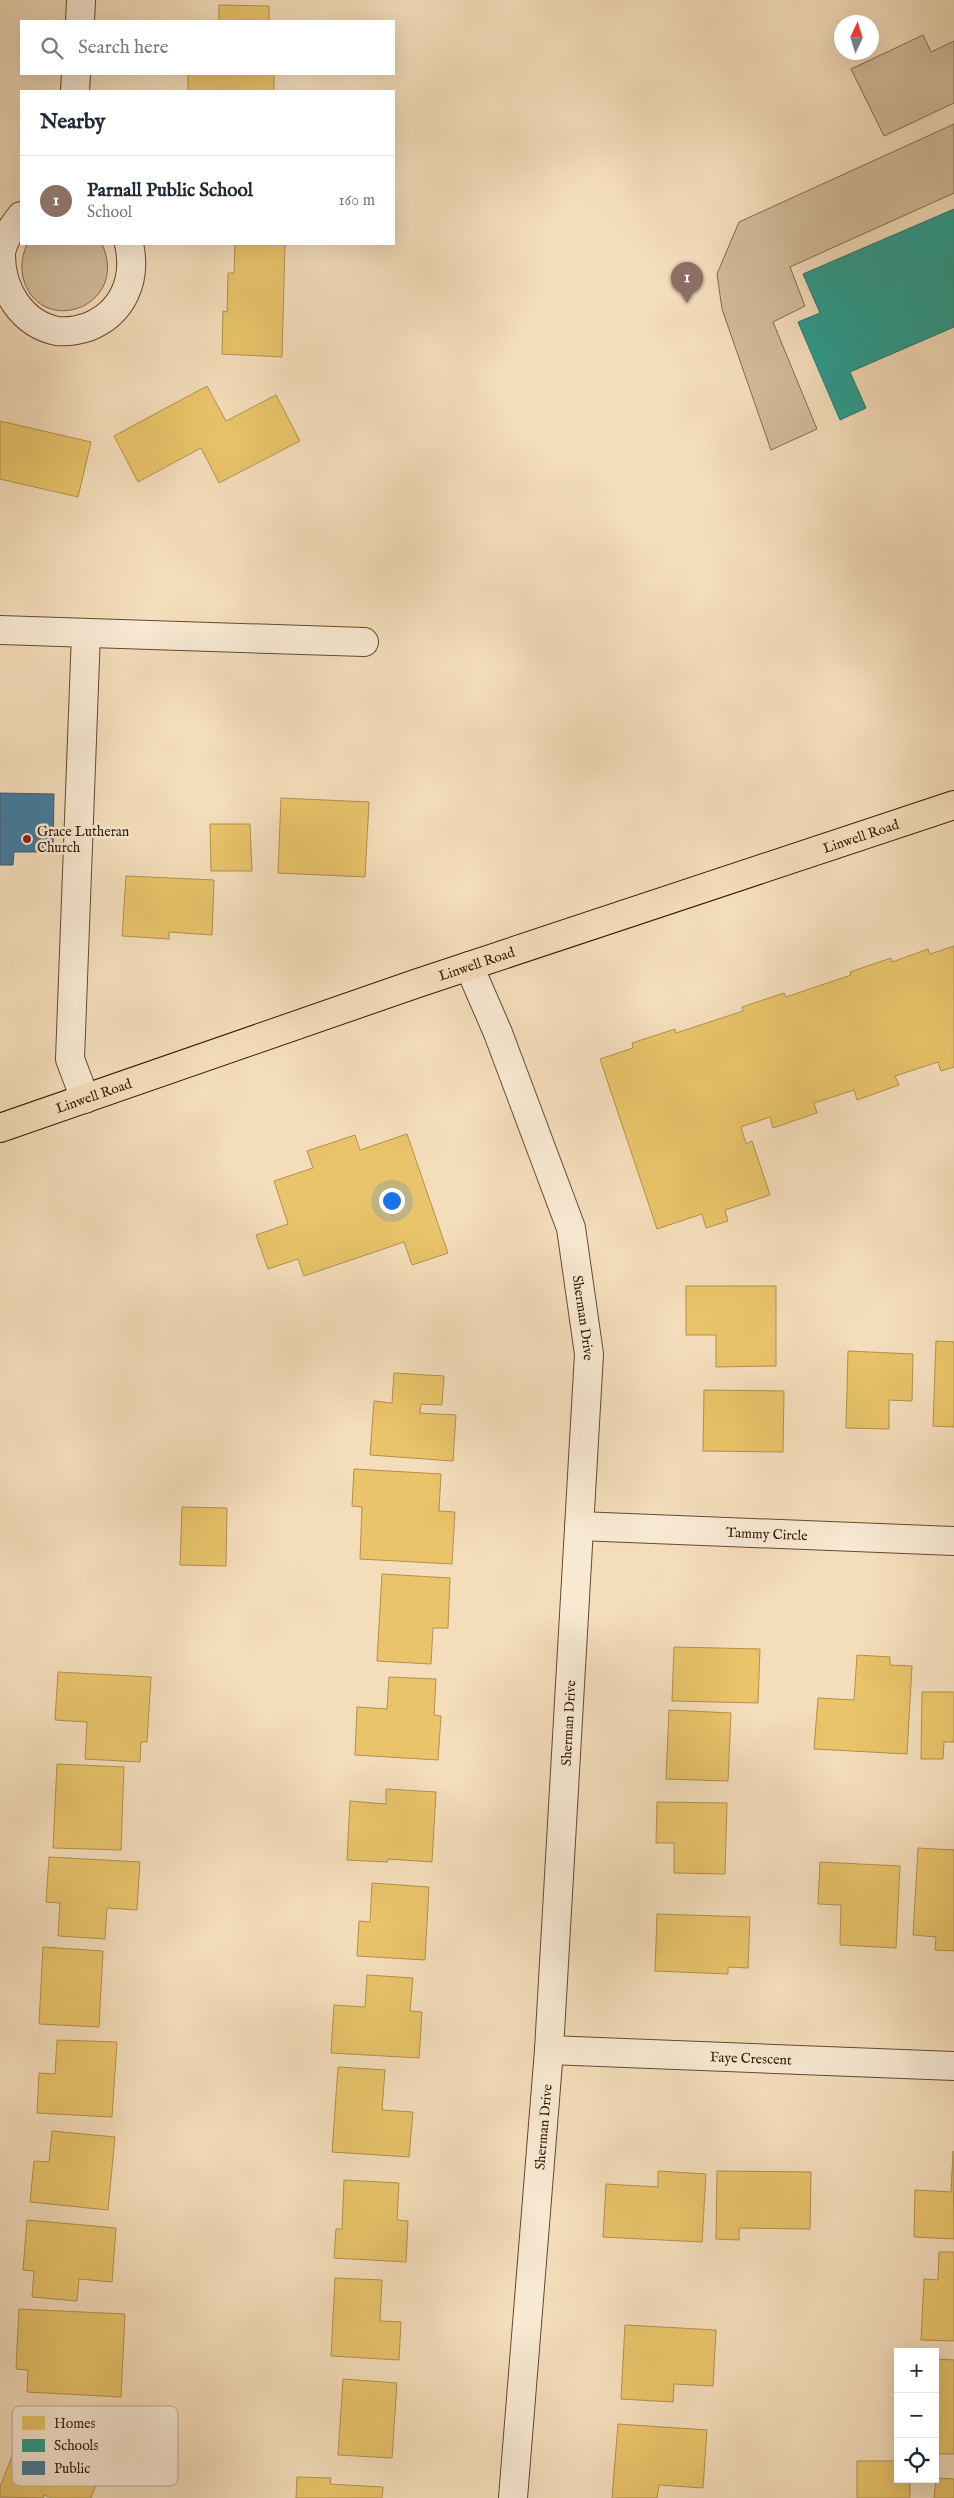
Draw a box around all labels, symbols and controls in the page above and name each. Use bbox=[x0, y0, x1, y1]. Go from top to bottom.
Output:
north arrow bbox=[834, 15, 879, 60]
search box bbox=[20, 20, 395, 75]
icon: search bbox=[38, 34, 66, 62]
text: Search here bbox=[78, 36, 169, 60]
text: Nearby bbox=[40, 109, 105, 136]
text: Parnall Public School bbox=[87, 179, 253, 203]
text: 1 bbox=[53, 191, 59, 211]
text: 160 m bbox=[339, 191, 375, 211]
text: School bbox=[87, 203, 132, 223]
pin: 1 bbox=[671, 262, 703, 303]
street label: Linwell Road bbox=[821, 816, 902, 858]
place label: Grace Lutheran Church bbox=[37, 823, 130, 857]
marker: Grace Lutheran Church bbox=[21, 833, 33, 845]
street label: Linwell Road bbox=[436, 943, 518, 986]
street label: Linwell Road bbox=[54, 1075, 135, 1118]
your location bbox=[379, 1188, 405, 1214]
street label: Sherman Drive bbox=[568, 1274, 597, 1362]
street label: Tammy Circle bbox=[726, 1524, 809, 1545]
street label: Sherman Drive bbox=[558, 1679, 580, 1767]
street label: Faye Crescent bbox=[709, 2048, 792, 2070]
street label: Sherman Drive bbox=[531, 2083, 557, 2171]
map controls bbox=[894, 2348, 939, 2483]
button: + bbox=[894, 2348, 939, 2393]
button: − bbox=[894, 2393, 939, 2438]
legend bbox=[12, 2406, 178, 2486]
text: Homes bbox=[54, 2415, 96, 2433]
text: Schools bbox=[54, 2437, 98, 2455]
button: locate bbox=[894, 2438, 939, 2483]
text: Public bbox=[54, 2460, 90, 2478]

